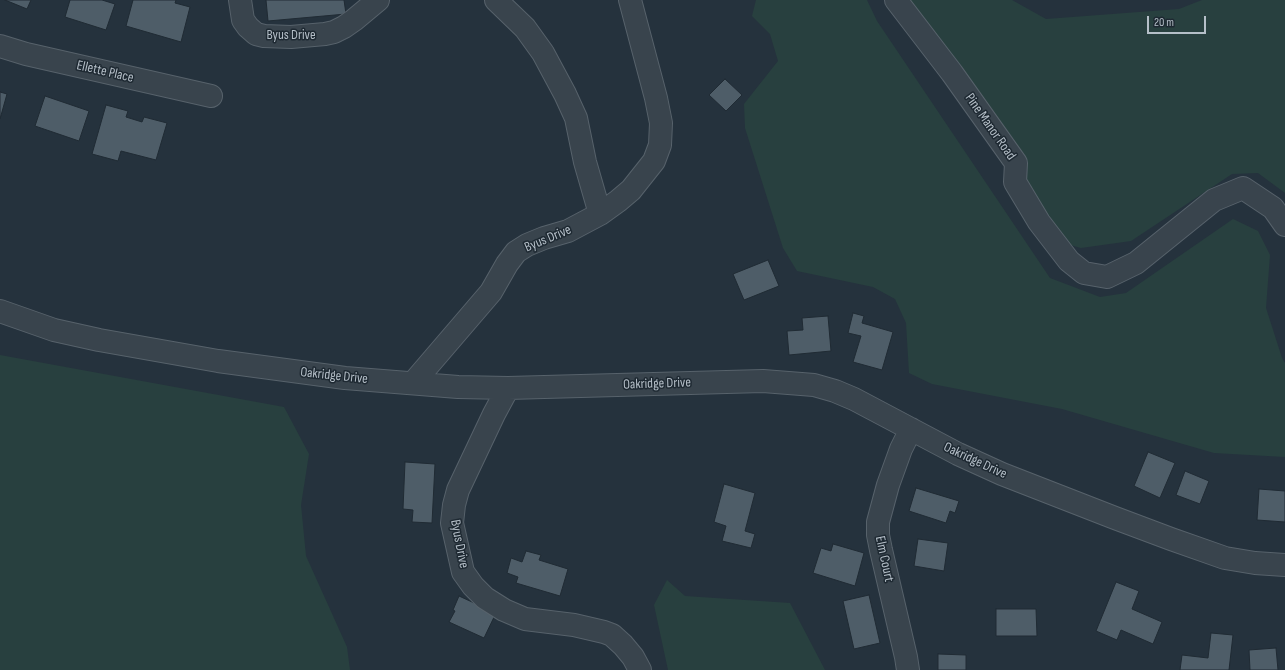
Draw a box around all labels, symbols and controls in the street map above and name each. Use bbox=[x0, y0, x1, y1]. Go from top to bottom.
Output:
scale bar bbox=[1149, 8, 1208, 34]
text: 20 m bbox=[1154, 15, 1174, 30]
street label: Byus Drive bbox=[266, 27, 316, 43]
street label: Ellette Place bbox=[75, 57, 135, 87]
street label: Pine Manor Road bbox=[961, 90, 1019, 164]
street label: Byus Drive bbox=[522, 222, 574, 256]
street label: Oakridge Drive bbox=[299, 364, 369, 388]
street label: Oakridge Drive bbox=[623, 374, 691, 394]
street label: Oakridge Drive bbox=[941, 439, 1009, 483]
street label: Byus Drive bbox=[446, 518, 472, 570]
street label: Elm Court bbox=[871, 535, 897, 583]

